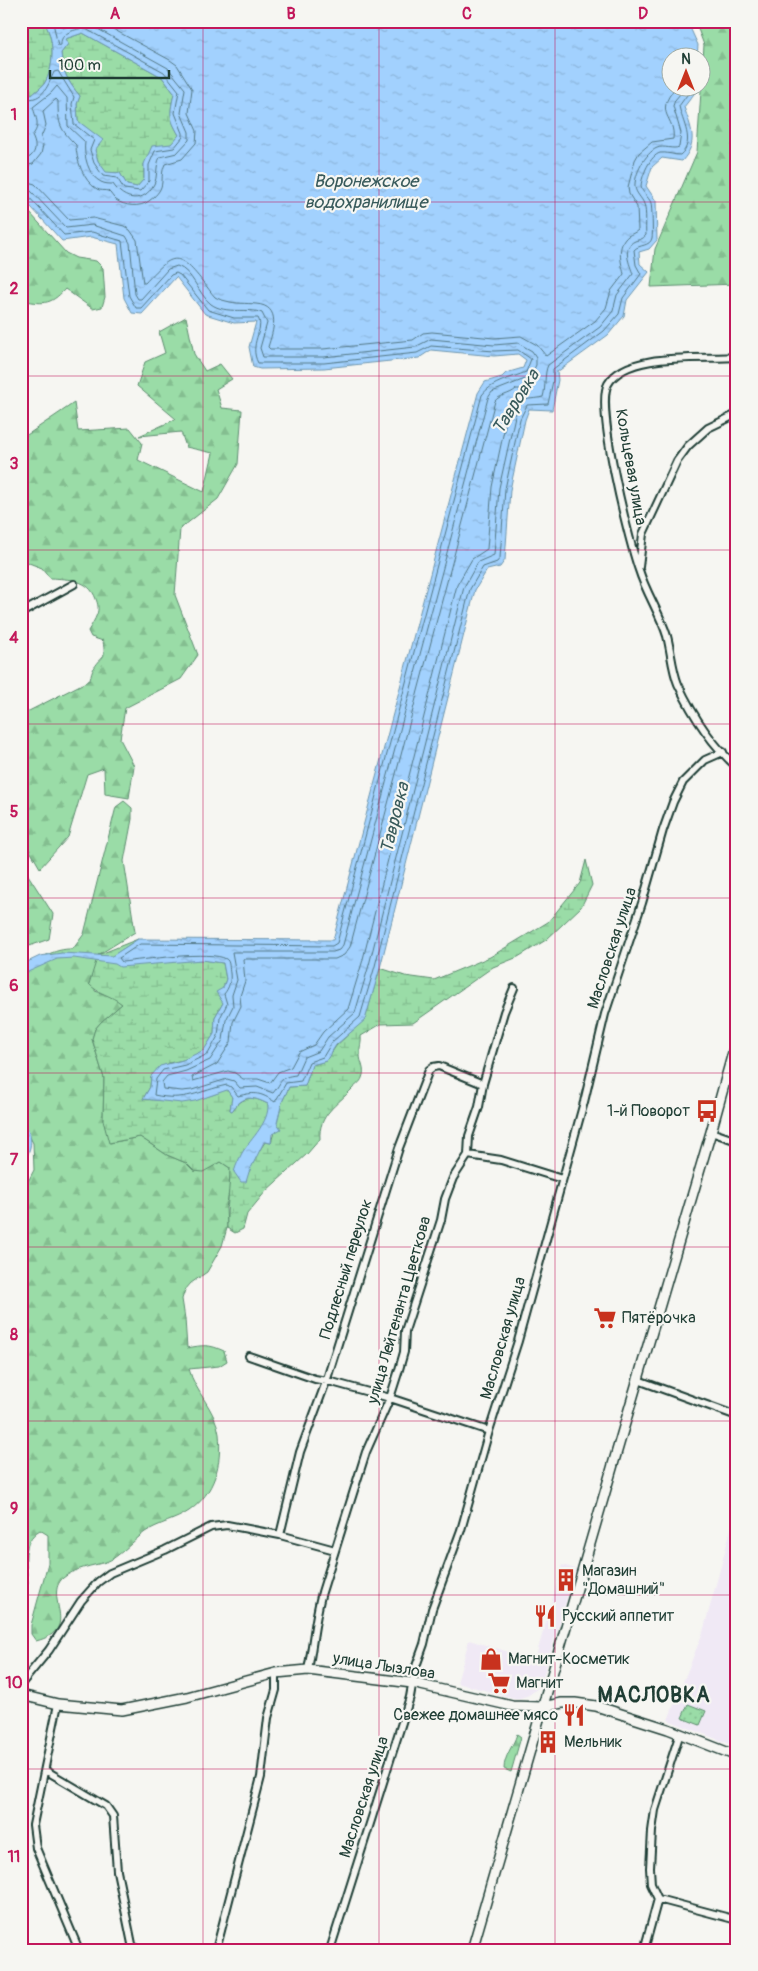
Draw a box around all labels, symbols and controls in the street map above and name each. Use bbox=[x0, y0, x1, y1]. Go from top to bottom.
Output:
text: A bbox=[110, 4, 121, 24]
text: B bbox=[286, 4, 296, 24]
text: C bbox=[462, 4, 472, 24]
text: D bbox=[638, 4, 648, 24]
scale bar bbox=[50, 48, 169, 80]
north arrow bbox=[660, 48, 710, 98]
text: N bbox=[681, 51, 691, 68]
text: 100 m bbox=[58, 56, 101, 75]
text: 1 bbox=[11, 105, 17, 125]
water label: Воронежское водохранилище bbox=[305, 170, 429, 214]
text: 2 bbox=[10, 279, 19, 299]
water label: Тавровка bbox=[487, 364, 546, 439]
street label: Кольцевая улица bbox=[611, 407, 651, 527]
text: 3 bbox=[10, 454, 19, 474]
text: 4 bbox=[9, 628, 19, 648]
water label: Тавровка bbox=[375, 779, 415, 856]
text: 5 bbox=[10, 802, 19, 822]
street label: Масловская улица bbox=[583, 885, 641, 1011]
text: 6 bbox=[9, 976, 19, 996]
bus stop icon: 1-й Поворот bbox=[694, 1098, 720, 1124]
place label: 1-й Поворот bbox=[607, 1101, 690, 1121]
text: 7 bbox=[10, 1150, 19, 1170]
street label: Подлесный переулок bbox=[315, 1197, 377, 1341]
street label: улица Лейтенанта Цветкова bbox=[362, 1214, 435, 1407]
street label: Масловская улица bbox=[476, 1274, 530, 1402]
supermarket icon: Пятёрочка bbox=[592, 1305, 618, 1331]
place label: Пятёрочка bbox=[622, 1308, 696, 1328]
text: 8 bbox=[10, 1325, 18, 1345]
text: 9 bbox=[10, 1499, 18, 1519]
place label: Магазин "Домашний" bbox=[582, 1561, 665, 1599]
building icon: Магазин "Домашний" bbox=[553, 1567, 579, 1593]
restaurant icon: Русский аппетит bbox=[532, 1603, 558, 1629]
place label: Русский аппетит bbox=[562, 1606, 674, 1626]
shop icon: Магнит-Косметик bbox=[478, 1646, 504, 1672]
street label: улица Лызлова bbox=[330, 1648, 437, 1684]
place label: Магнит-Косметик bbox=[508, 1649, 630, 1669]
supermarket icon: Магнит bbox=[486, 1670, 512, 1696]
text: 10 bbox=[5, 1673, 23, 1693]
place label: Магнит bbox=[516, 1673, 564, 1693]
district label: МАСЛОВКА bbox=[597, 1682, 711, 1709]
restaurant icon: Свежее домашнее мясо bbox=[561, 1702, 587, 1728]
place label: Свежее домашнее мясо bbox=[393, 1705, 558, 1725]
building icon: Мельник bbox=[535, 1729, 561, 1755]
place label: Мельник bbox=[564, 1732, 623, 1752]
street label: Масловская улица bbox=[335, 1734, 393, 1860]
text: 11 bbox=[8, 1847, 20, 1867]

